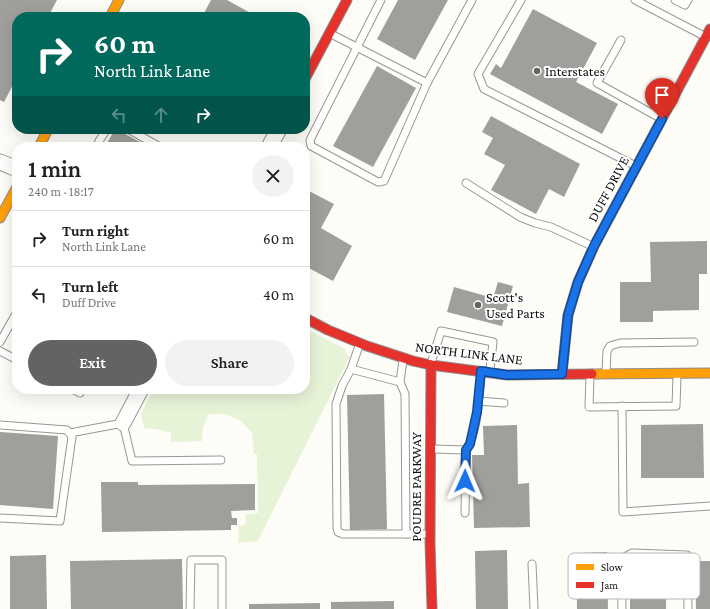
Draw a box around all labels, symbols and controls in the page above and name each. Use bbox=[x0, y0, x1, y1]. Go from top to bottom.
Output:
icon: right bbox=[28, 28, 80, 80]
text: 60 m bbox=[94, 28, 155, 59]
text: North Link Lane bbox=[94, 61, 210, 81]
place label: Interstates bbox=[545, 63, 605, 79]
marker: Interstates bbox=[532, 66, 542, 76]
pin bbox=[645, 78, 679, 119]
icon: arrive bbox=[651, 84, 673, 106]
icon: left bbox=[108, 104, 130, 126]
icon: ahead bbox=[150, 104, 172, 126]
icon: right bbox=[192, 104, 214, 126]
street label: DUFF DRIVE bbox=[584, 153, 632, 224]
text: 1 min bbox=[28, 155, 81, 182]
button: close bbox=[252, 155, 294, 197]
text: 240 m · 18:17 bbox=[28, 184, 94, 199]
text: Turn right bbox=[62, 223, 129, 239]
icon: right bbox=[28, 228, 50, 250]
text: 60 m bbox=[263, 231, 294, 247]
text: North Link Lane bbox=[62, 239, 146, 254]
text: Turn left bbox=[62, 279, 118, 295]
icon: left bbox=[28, 284, 50, 306]
text: 40 m bbox=[263, 287, 294, 303]
place label: Scott's Used Parts bbox=[486, 289, 545, 321]
text: Duff Drive bbox=[62, 295, 116, 310]
marker: Scott's Used Parts bbox=[473, 300, 483, 310]
street label: NORTH LINK LANE bbox=[414, 338, 524, 368]
button: Exit bbox=[28, 340, 157, 386]
button: Share bbox=[165, 340, 294, 386]
street label: POUDRE PARKWAY bbox=[408, 432, 424, 542]
position arrow bbox=[444, 460, 486, 502]
legend bbox=[568, 553, 700, 599]
text: Slow bbox=[601, 561, 623, 573]
text: Jam bbox=[600, 579, 618, 592]

